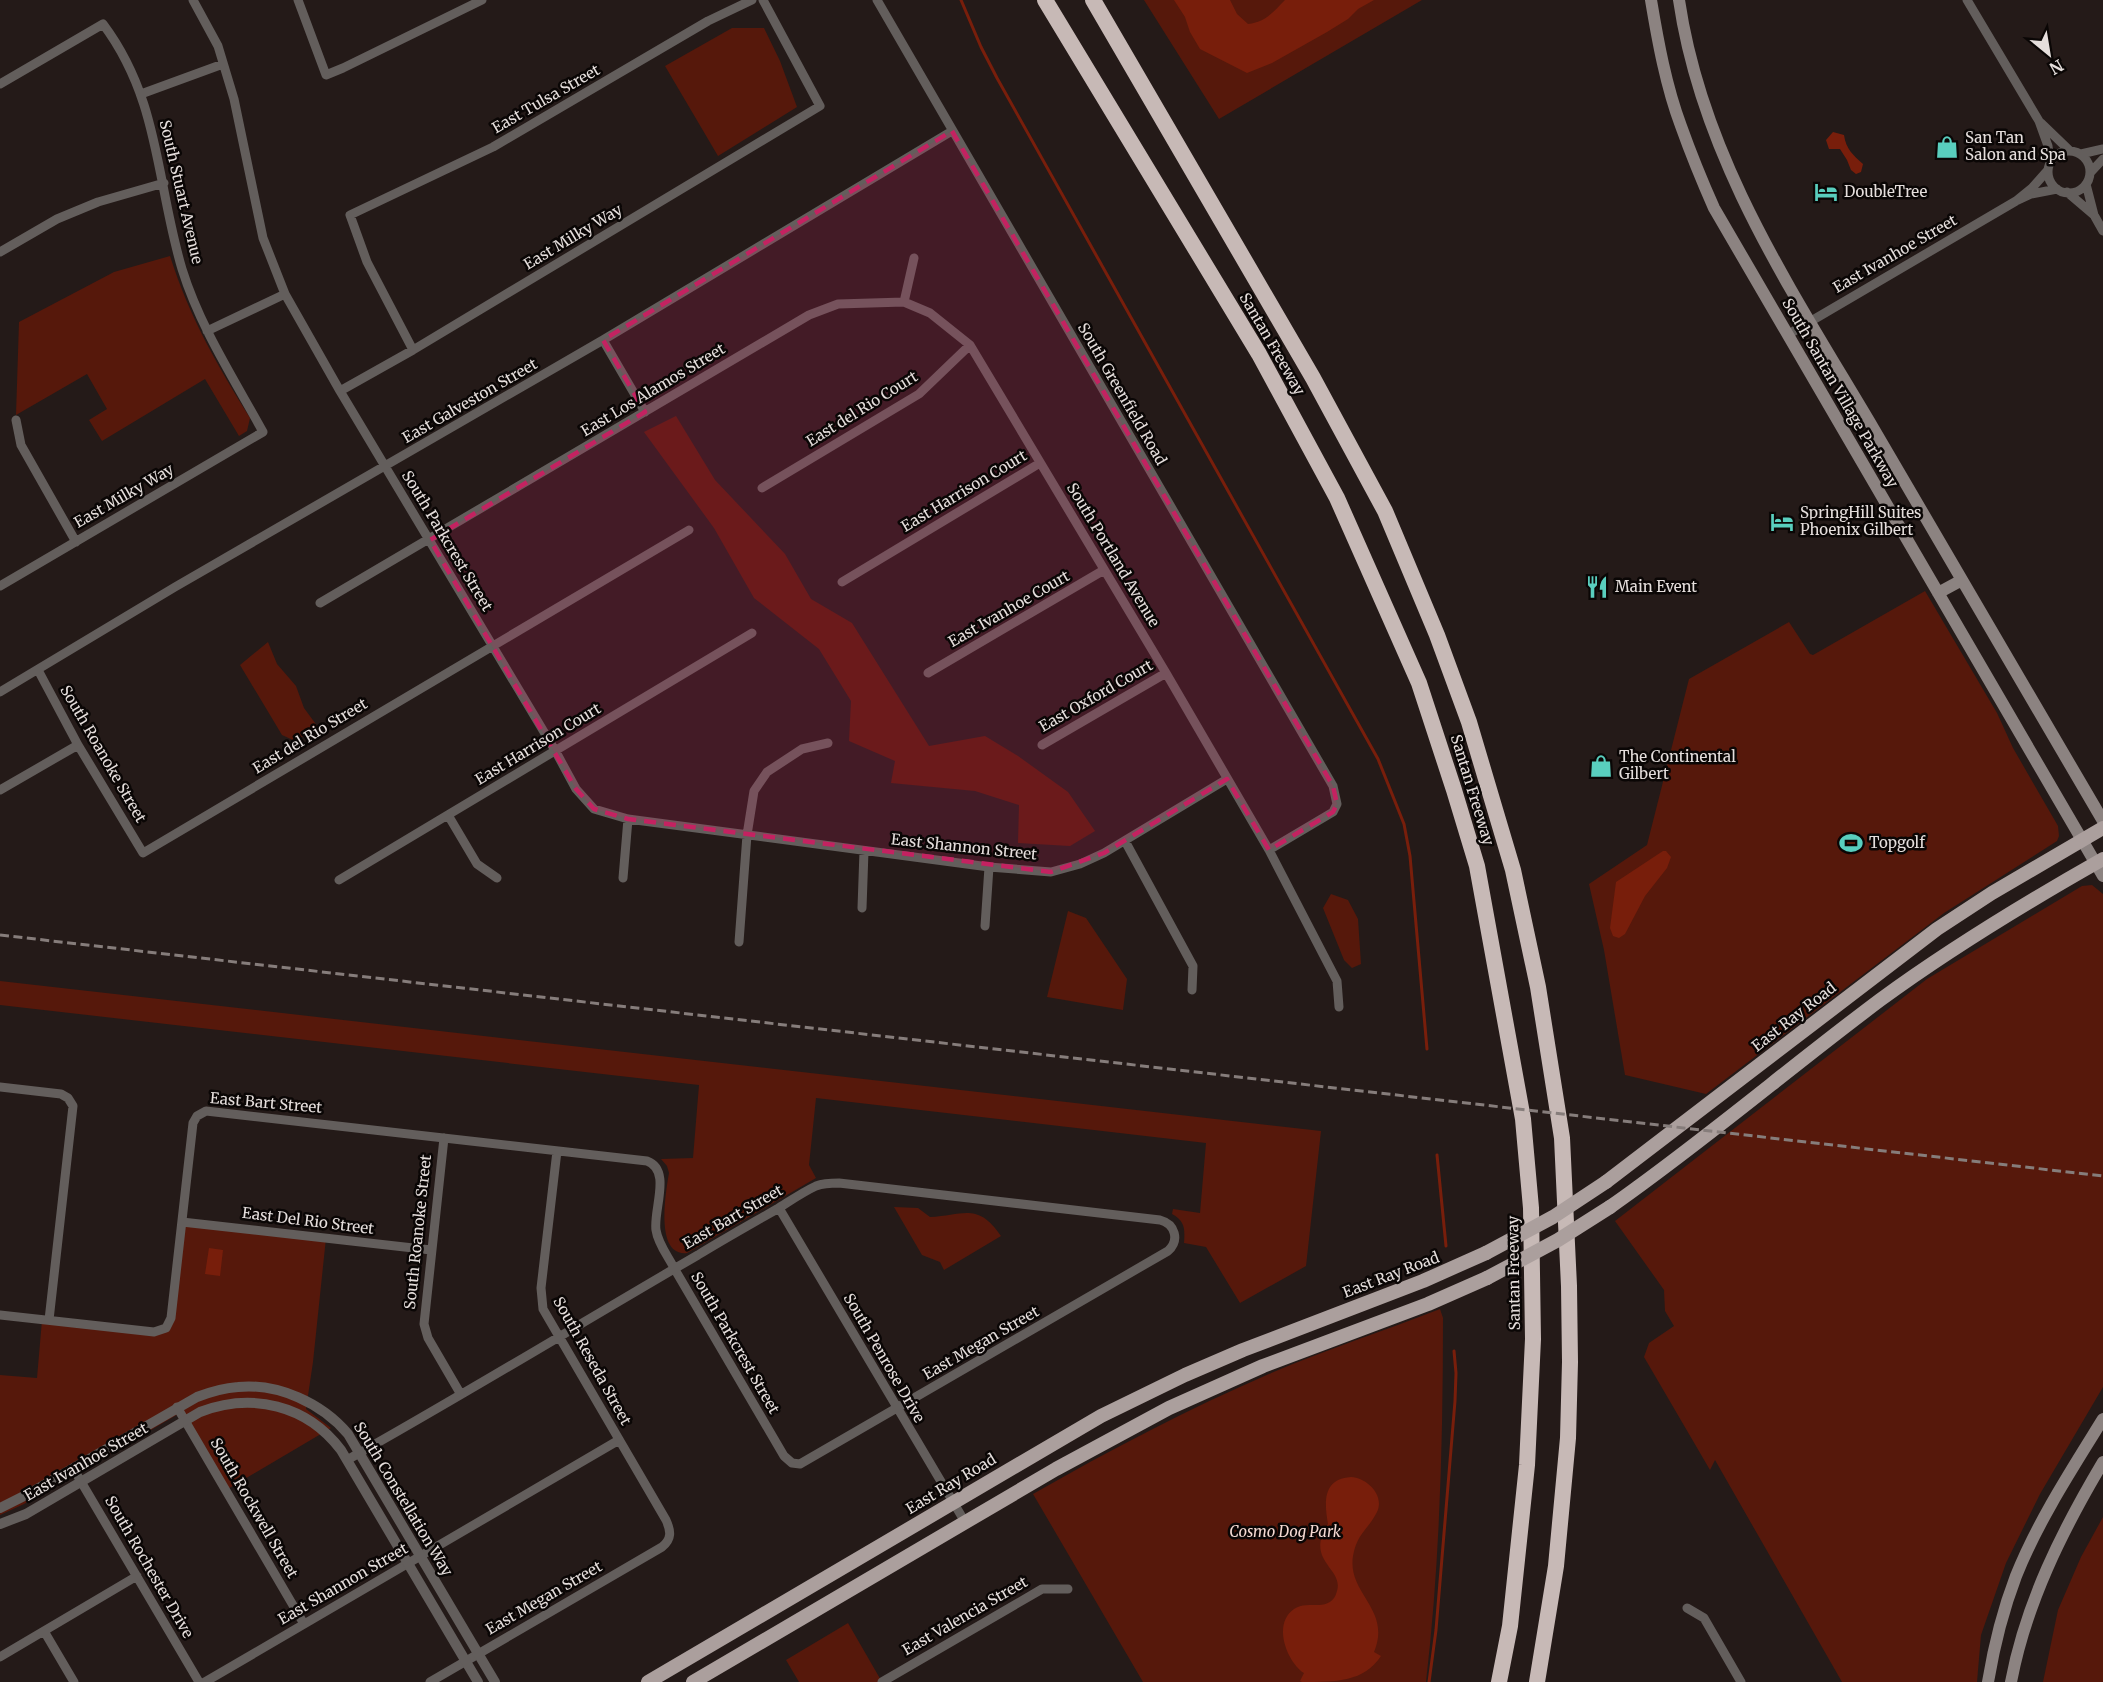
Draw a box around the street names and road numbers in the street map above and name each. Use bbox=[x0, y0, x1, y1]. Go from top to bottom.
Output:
street label: East Tulsa Street bbox=[488, 60, 603, 137]
street label: South Stuart Avenue bbox=[156, 118, 207, 266]
street label: East Milky Way bbox=[520, 199, 626, 274]
street label: East Ivanhoe Street bbox=[1830, 210, 1960, 297]
street label: Santan Freeway bbox=[1236, 289, 1309, 398]
street label: South Santan Village Parkway bbox=[1778, 295, 1903, 491]
street label: South Greenfield Road bbox=[1074, 319, 1171, 468]
street label: East Los Alamos Street bbox=[577, 339, 728, 440]
street label: East Galveston Street bbox=[399, 354, 541, 447]
street label: East del Rio Court bbox=[802, 367, 921, 451]
street label: East Harrison Court bbox=[897, 445, 1030, 536]
street label: East Milky Way bbox=[71, 459, 177, 532]
street label: South Parkcrest Street bbox=[398, 467, 497, 615]
street label: South Portland Avenue bbox=[1063, 479, 1164, 630]
street label: East Ivanhoe Court bbox=[945, 566, 1073, 651]
street label: East Oxford Court bbox=[1035, 655, 1156, 736]
street label: South Roanoke Street bbox=[56, 682, 151, 826]
street label: East del Rio Street bbox=[249, 694, 371, 777]
street label: East Harrison Court bbox=[471, 698, 604, 789]
street label: Santan Freeway bbox=[1447, 732, 1498, 848]
street label: East Shannon Street bbox=[890, 829, 1038, 864]
street label: East Ray Road bbox=[1748, 978, 1840, 1055]
street label: East Bart Street bbox=[209, 1088, 323, 1117]
street label: South Roanoke Street bbox=[400, 1153, 435, 1310]
street label: East Bart Street bbox=[679, 1180, 786, 1253]
street label: East Del Rio Street bbox=[241, 1203, 375, 1238]
street label: Santan Freeway bbox=[1503, 1215, 1524, 1331]
street label: East Ray Road bbox=[1340, 1247, 1442, 1302]
street label: South Parkcrest Street bbox=[687, 1268, 784, 1417]
street label: South Penrose Drive bbox=[840, 1290, 929, 1426]
street label: South Reseda Street bbox=[549, 1293, 636, 1428]
street label: East Megan Street bbox=[919, 1302, 1042, 1384]
street label: East Ivanhoe Street bbox=[21, 1418, 151, 1505]
street label: South Constellation Way bbox=[350, 1418, 457, 1579]
street label: South Rockwell Street bbox=[206, 1434, 302, 1581]
street label: East Ray Road bbox=[902, 1449, 999, 1518]
street label: South Rochester Drive bbox=[101, 1492, 198, 1641]
street label: East Shannon Street bbox=[274, 1539, 411, 1628]
street label: East Megan Street bbox=[482, 1557, 605, 1639]
street label: East Valencia Street bbox=[899, 1572, 1031, 1659]

